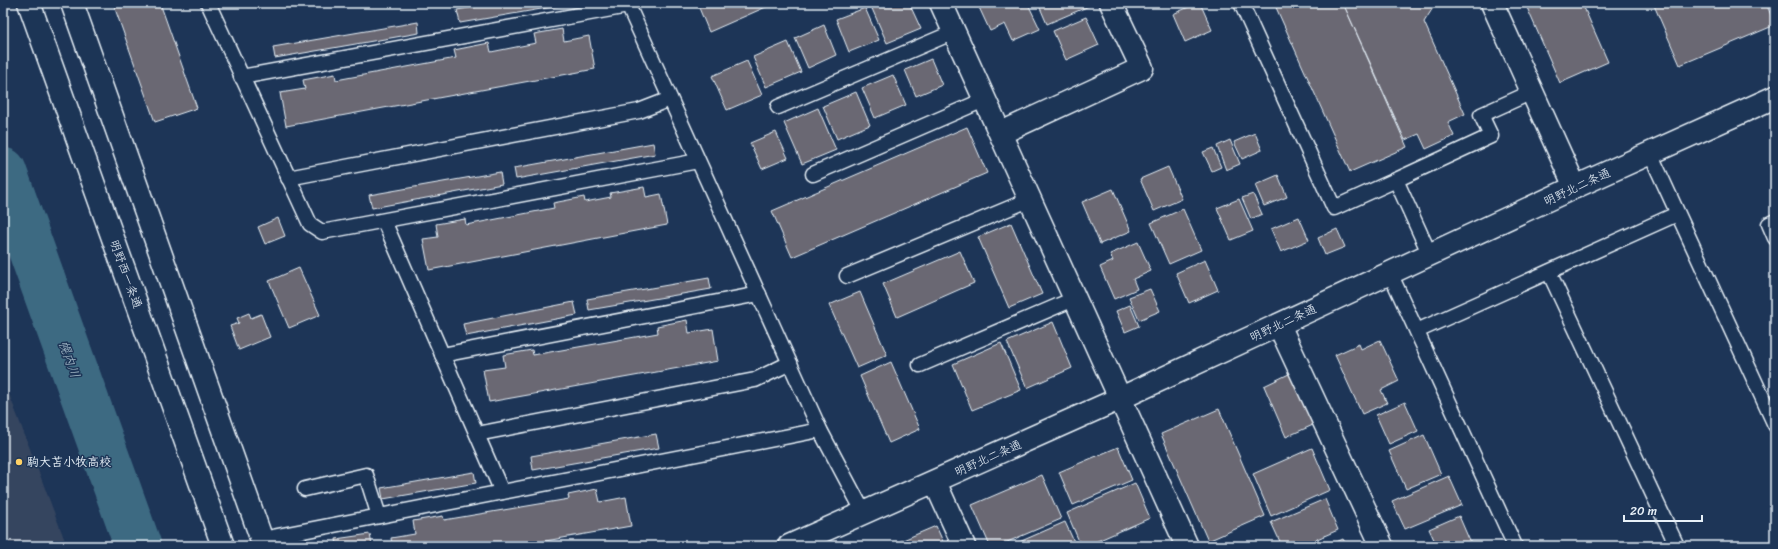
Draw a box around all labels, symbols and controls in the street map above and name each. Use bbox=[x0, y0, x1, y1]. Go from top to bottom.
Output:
street label: 明野北二条通 bbox=[1540, 162, 1614, 212]
street label: 明野西一条通 bbox=[103, 236, 149, 312]
street label: 明野北二条通 bbox=[1246, 298, 1320, 348]
water label: 幌内川 bbox=[52, 337, 87, 381]
street label: 明野北二条通 bbox=[951, 433, 1025, 483]
place label: 駒大苫小牧高校 bbox=[27, 451, 111, 473]
marker: 駒大苫小牧高校 bbox=[14, 457, 24, 467]
scale bar bbox=[1624, 497, 1702, 523]
text: 20 m bbox=[1630, 500, 1657, 522]

